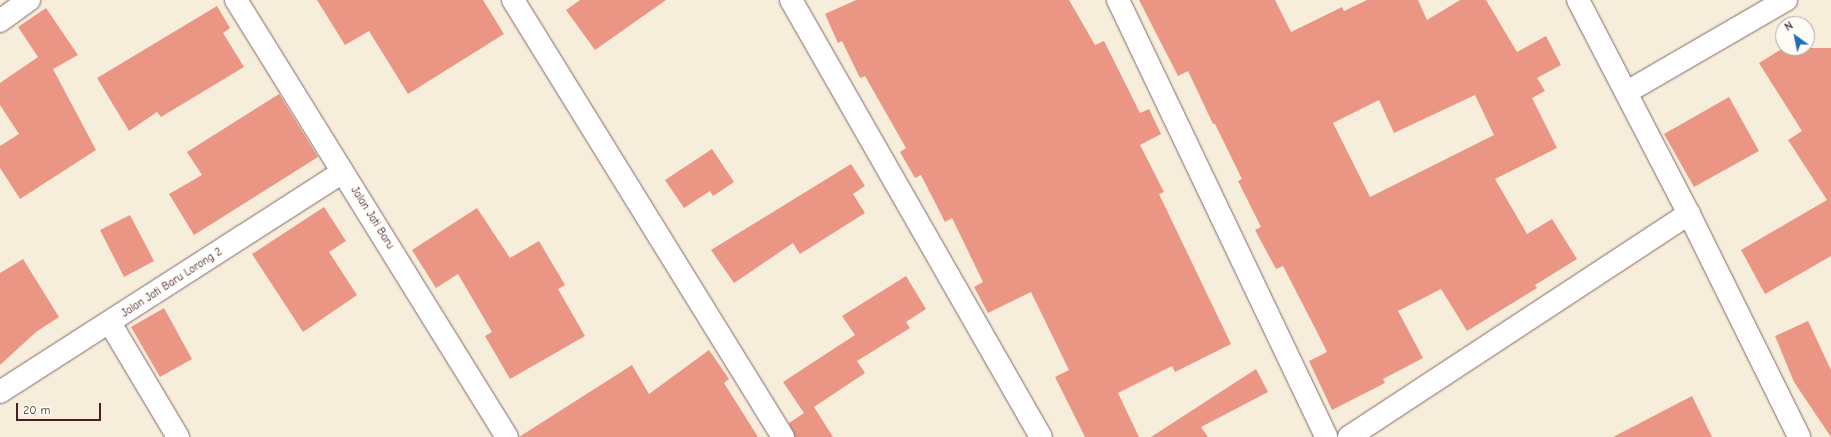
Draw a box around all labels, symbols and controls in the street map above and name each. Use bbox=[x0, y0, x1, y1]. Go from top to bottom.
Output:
north arrow bbox=[1775, 16, 1815, 56]
text: N bbox=[1782, 19, 1795, 34]
street label: Jalan Jati Baru bbox=[348, 184, 396, 252]
street label: Jalan Jati Baru Lorong 2 bbox=[119, 246, 225, 320]
scale bar bbox=[18, 395, 103, 421]
text: 20 m bbox=[23, 403, 51, 417]

